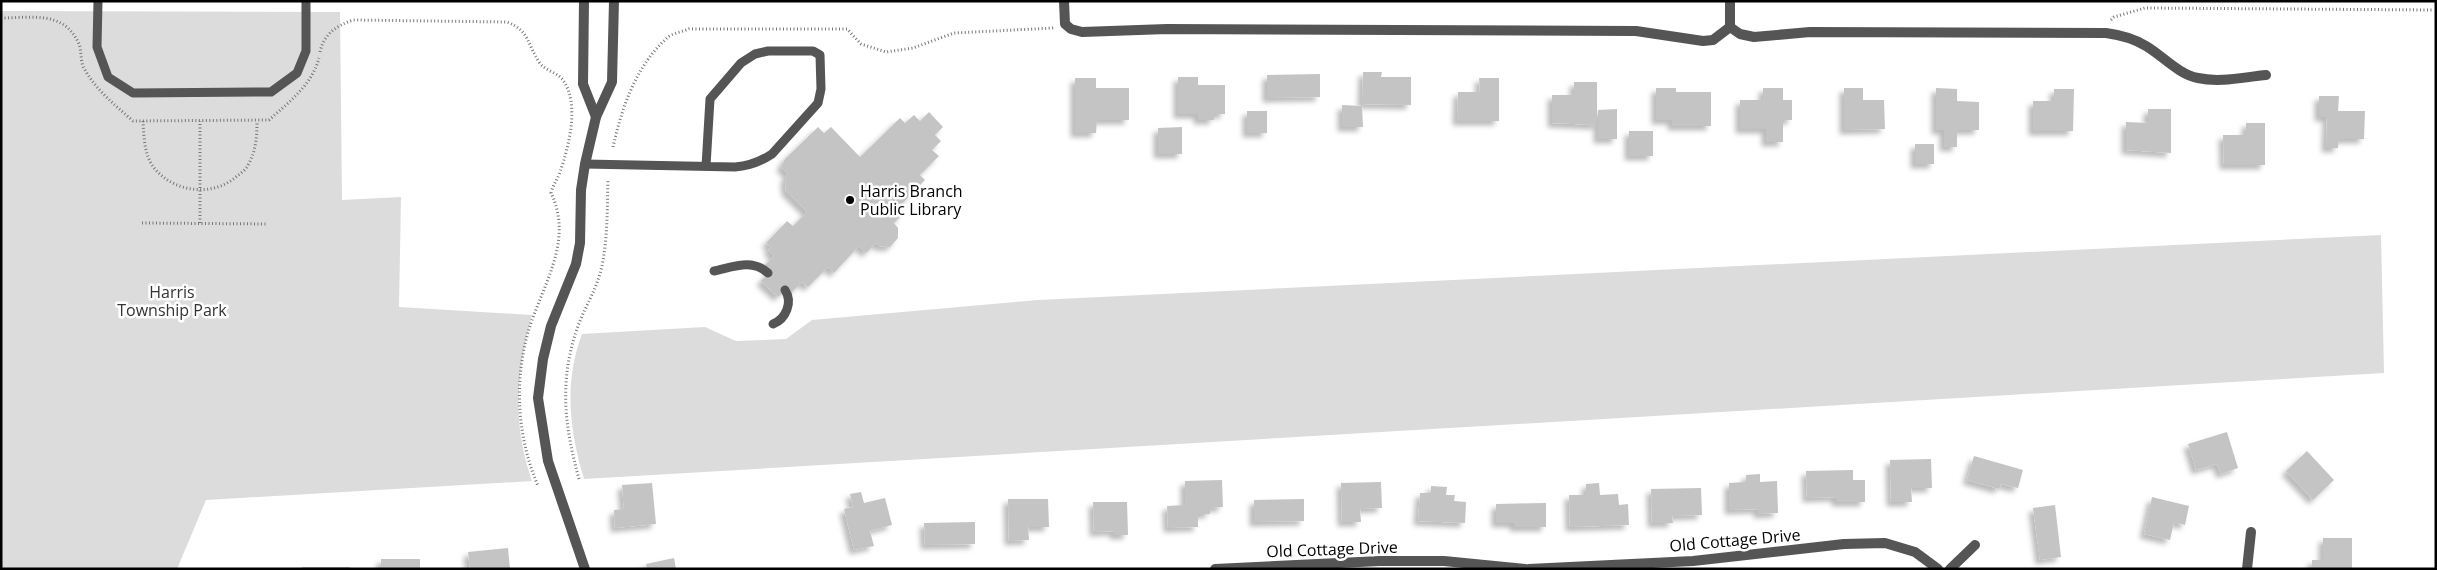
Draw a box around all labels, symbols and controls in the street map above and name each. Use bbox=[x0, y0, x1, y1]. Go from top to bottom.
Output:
place label: Harris Branch Public Library bbox=[860, 180, 963, 220]
marker: Harris Branch Public Library bbox=[844, 194, 856, 206]
park label: Harris Township Park bbox=[117, 281, 227, 321]
street label: Old Cottage Drive bbox=[1669, 523, 1801, 557]
street label: Old Cottage Drive bbox=[1266, 536, 1398, 562]

